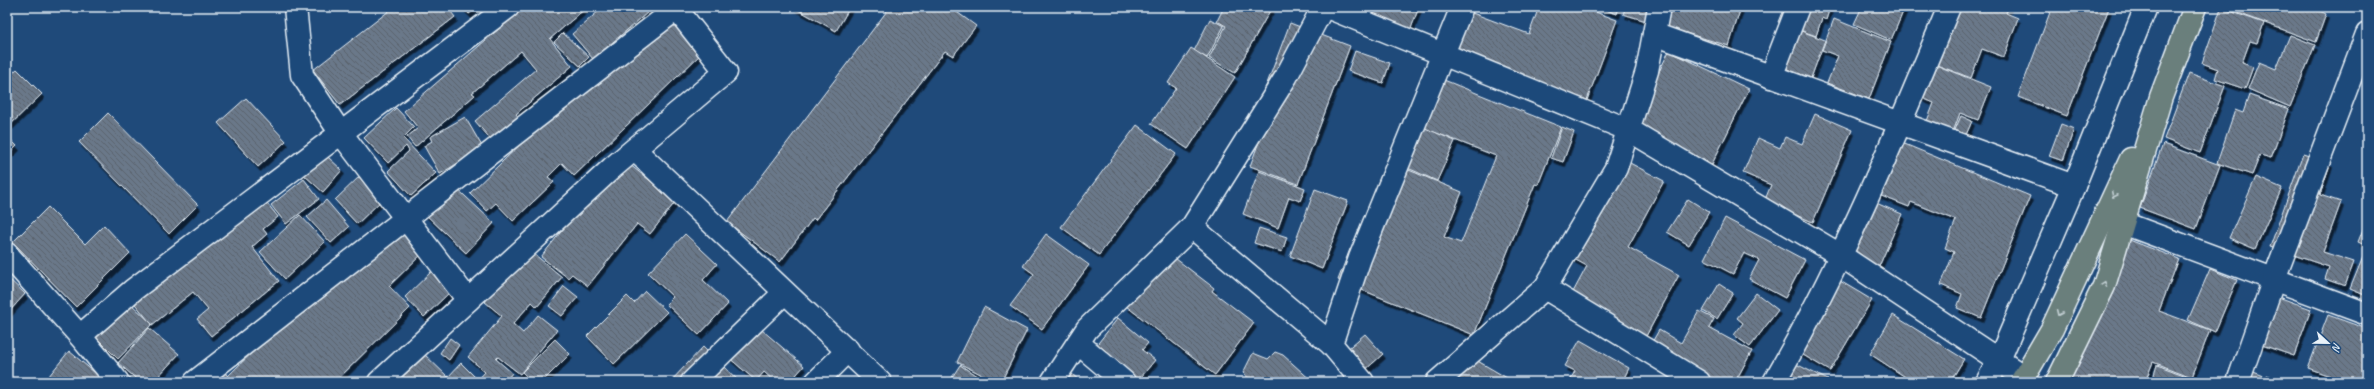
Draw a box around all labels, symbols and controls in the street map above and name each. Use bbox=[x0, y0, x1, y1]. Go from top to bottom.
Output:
one-way arrow bbox=[2111, 191, 2119, 198]
one-way arrow bbox=[2100, 280, 2108, 287]
one-way arrow bbox=[2056, 308, 2064, 316]
north arrow bbox=[2308, 323, 2348, 363]
text: N bbox=[2329, 341, 2345, 355]

